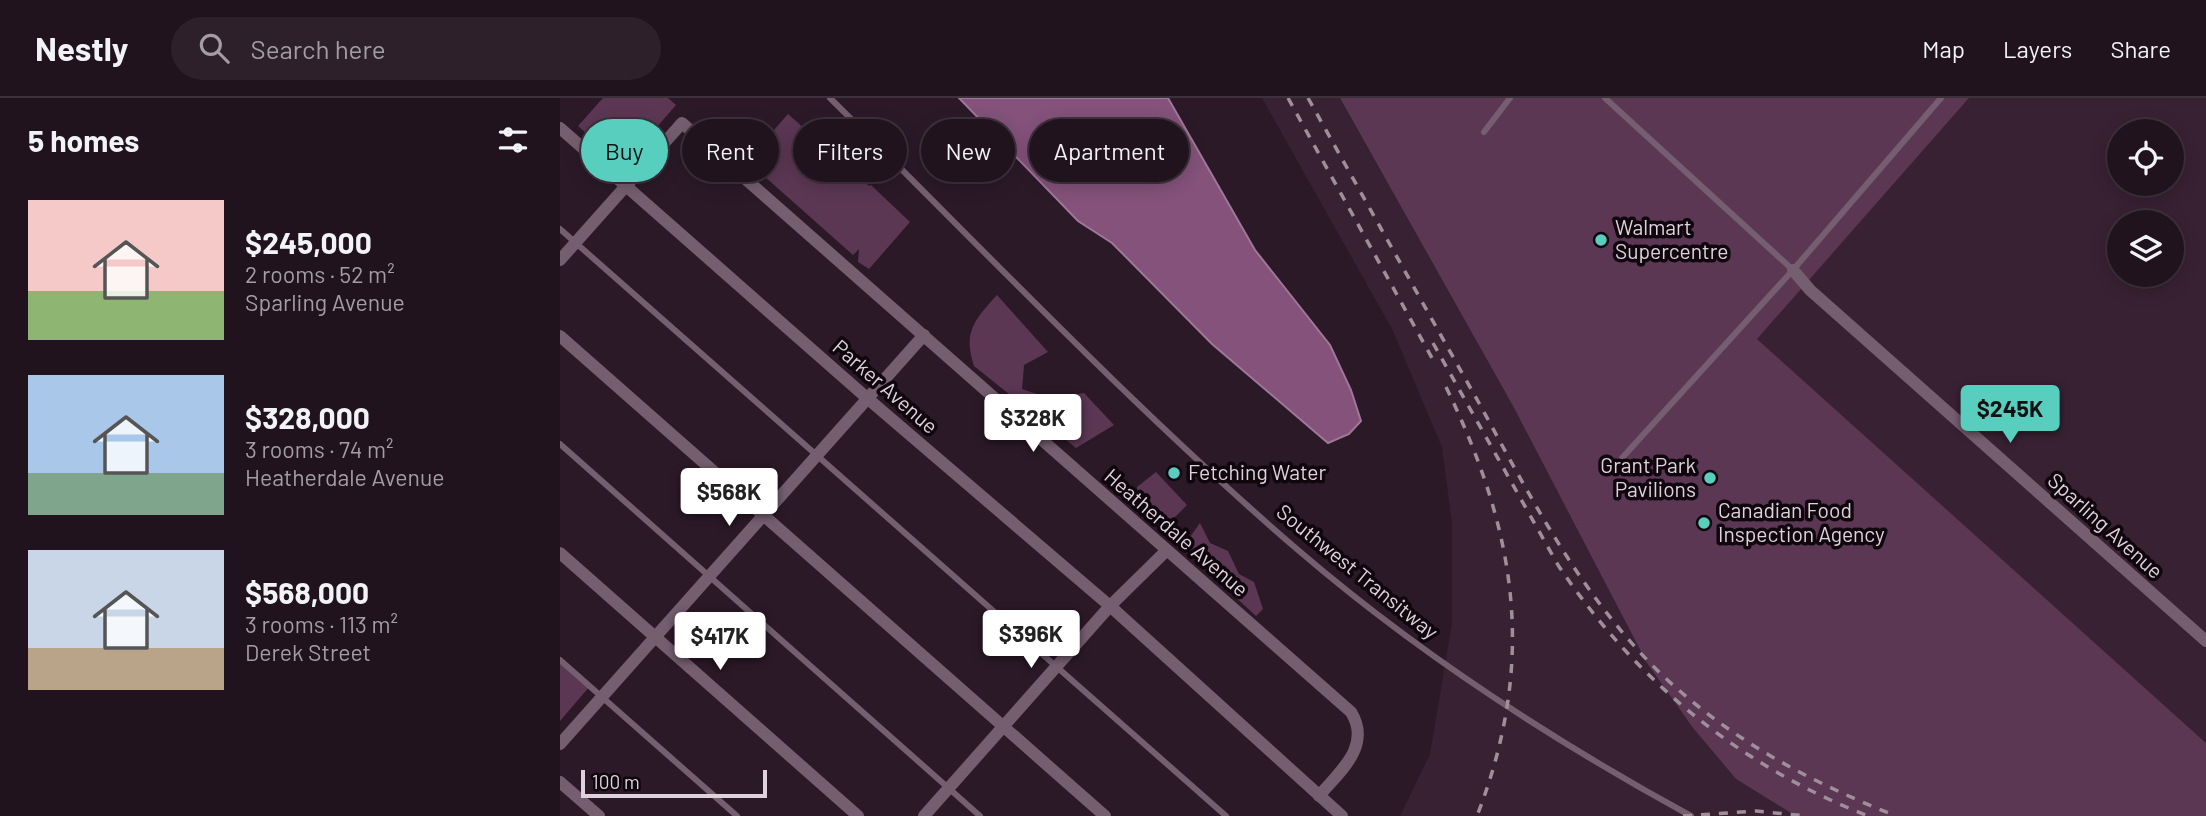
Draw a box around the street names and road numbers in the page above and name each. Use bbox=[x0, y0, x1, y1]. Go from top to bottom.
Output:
street label: Parker Avenue bbox=[828, 334, 943, 438]
street label: Heatherdale Avenue bbox=[1100, 463, 1254, 601]
street label: Sparling Avenue bbox=[2043, 467, 2169, 583]
street label: Southwest Transitway bbox=[1272, 498, 1444, 644]

